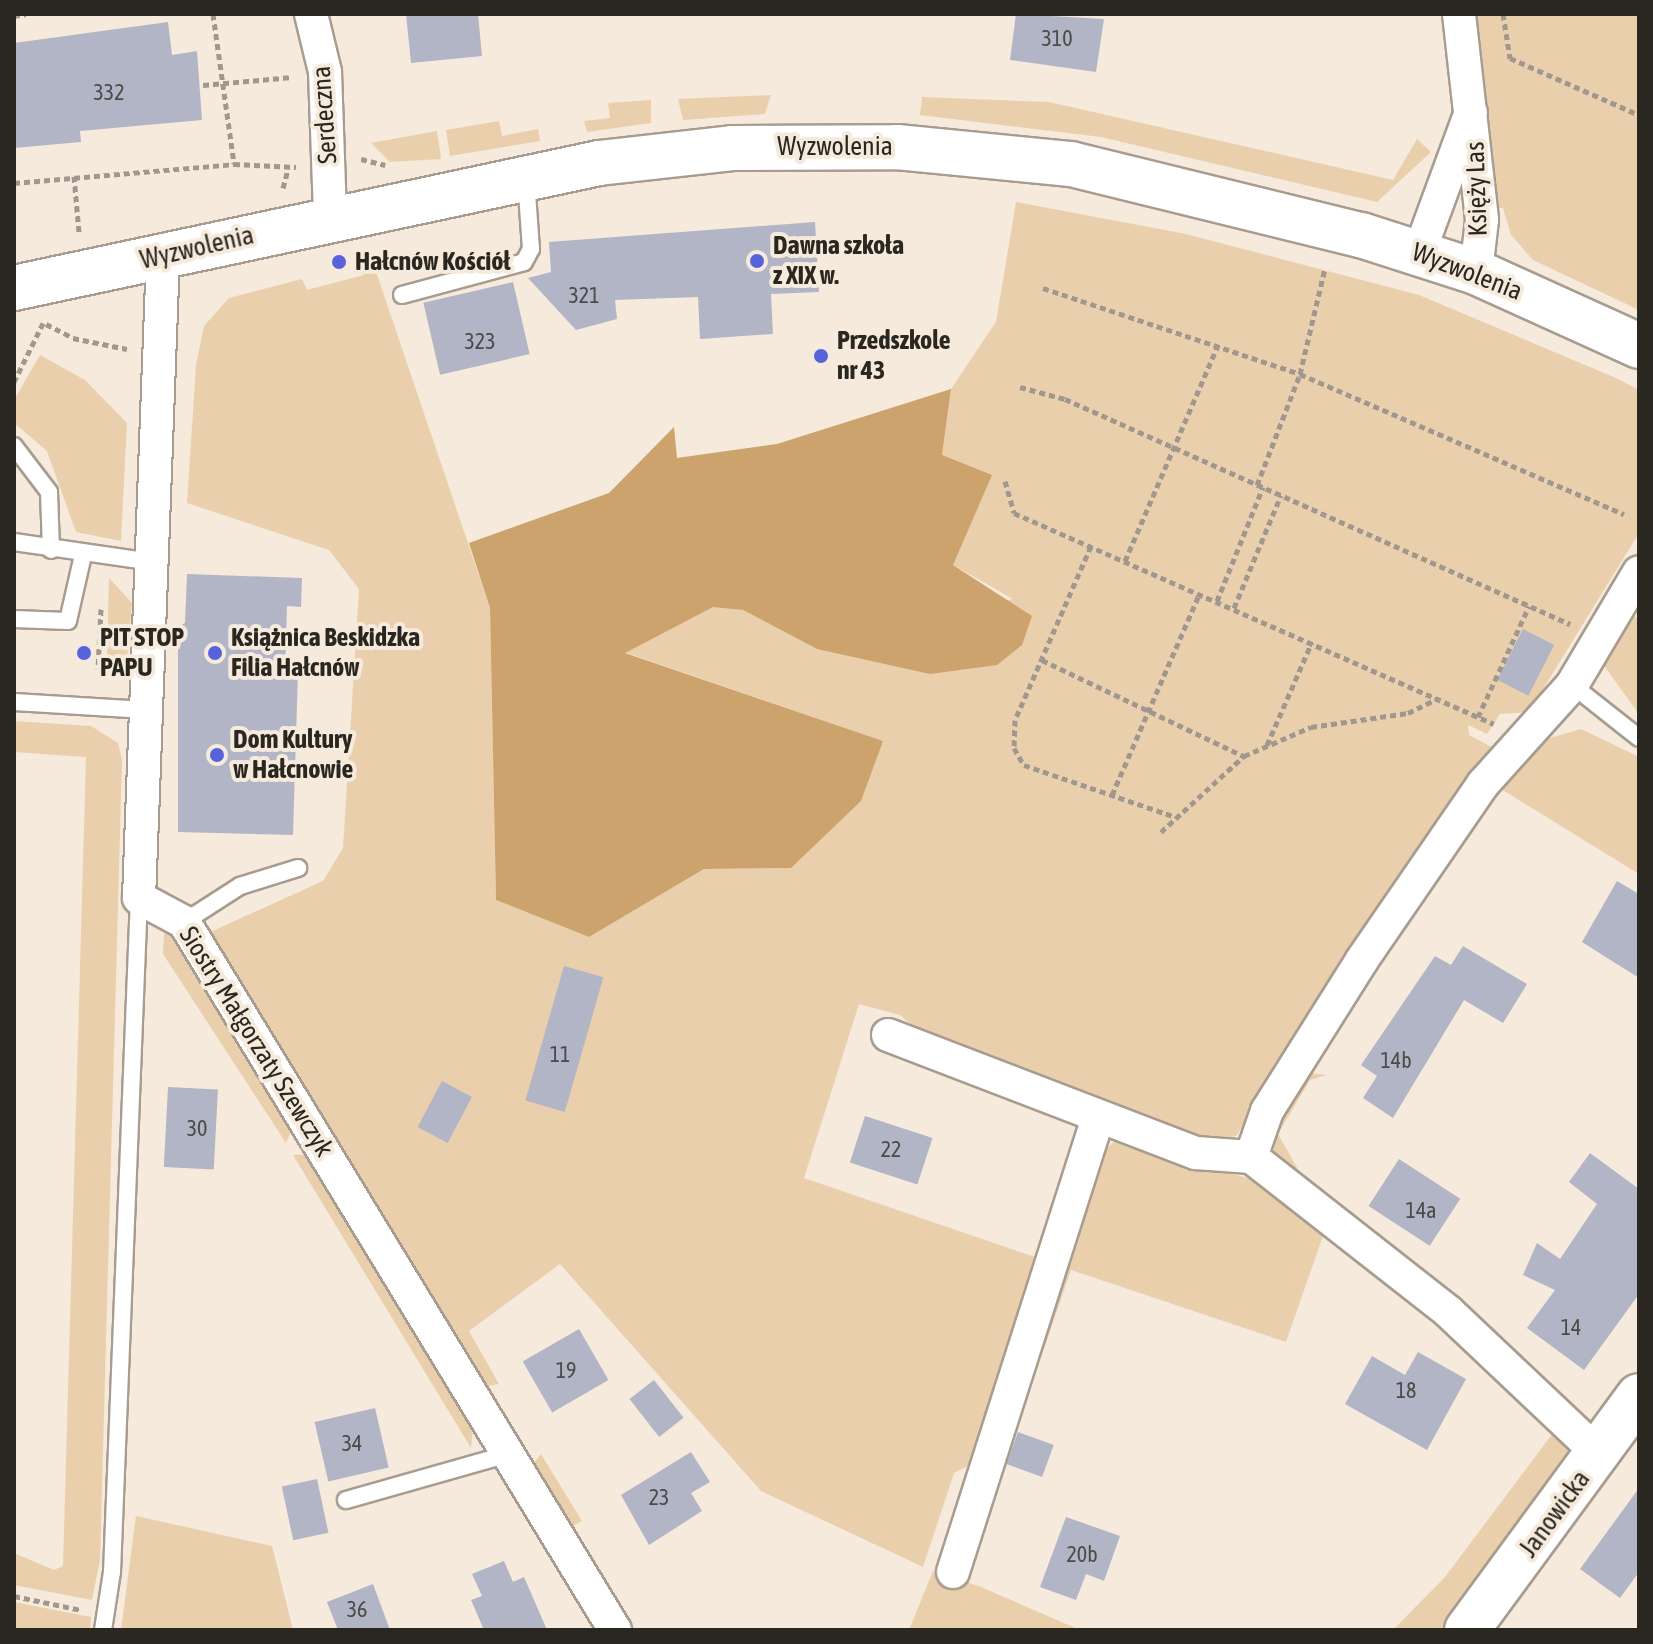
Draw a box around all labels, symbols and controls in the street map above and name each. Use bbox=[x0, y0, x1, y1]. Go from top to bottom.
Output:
house number: 310 bbox=[1041, 26, 1073, 52]
street label: Serdeczna bbox=[306, 65, 344, 165]
house number: 332 bbox=[93, 80, 125, 106]
street label: Wyzwolenia bbox=[777, 131, 893, 163]
street label: Księży Las bbox=[1460, 141, 1494, 237]
street label: Wyzwolenia bbox=[137, 220, 257, 276]
place label: Dawna szkoła z XIX w. bbox=[773, 230, 904, 292]
street label: Wyzwolenia bbox=[1407, 237, 1527, 307]
place label: Hałcnów Kościół bbox=[355, 246, 510, 278]
marker: Dawna szkoła z XIX w. bbox=[748, 252, 766, 270]
marker: Hałcnów Kościół bbox=[330, 253, 348, 271]
house number: 321 bbox=[568, 283, 600, 309]
place label: Przedszkole nr 43 bbox=[837, 325, 951, 386]
house number: 323 bbox=[464, 329, 496, 355]
marker: Przedszkole nr 43 bbox=[812, 347, 830, 365]
place label: PIT STOP PAPU bbox=[100, 622, 184, 684]
place label: Książnica Beskidzka Filia Hałcnów bbox=[231, 622, 420, 684]
marker: PIT STOP PAPU bbox=[75, 644, 93, 662]
marker: Książnica Beskidzka Filia Hałcnów bbox=[206, 644, 224, 662]
place label: Dom Kultury w Hałcnowie bbox=[233, 724, 353, 786]
marker: Dom Kultury w Hałcnowie bbox=[208, 746, 226, 764]
street label: Siostry Małgorzaty Szewczyk bbox=[172, 921, 340, 1163]
house number: 11 bbox=[550, 1042, 570, 1068]
house number: 14b bbox=[1380, 1048, 1412, 1074]
house number: 30 bbox=[187, 1116, 207, 1142]
house number: 22 bbox=[881, 1137, 901, 1163]
house number: 14a bbox=[1406, 1198, 1436, 1224]
house number: 14 bbox=[1561, 1315, 1581, 1341]
house number: 19 bbox=[556, 1358, 576, 1384]
house number: 18 bbox=[1396, 1378, 1416, 1404]
house number: 34 bbox=[342, 1431, 362, 1457]
street label: Janowicka bbox=[1513, 1465, 1597, 1563]
house number: 23 bbox=[649, 1485, 669, 1511]
house number: 20b bbox=[1066, 1542, 1098, 1568]
house number: 36 bbox=[347, 1597, 367, 1623]

